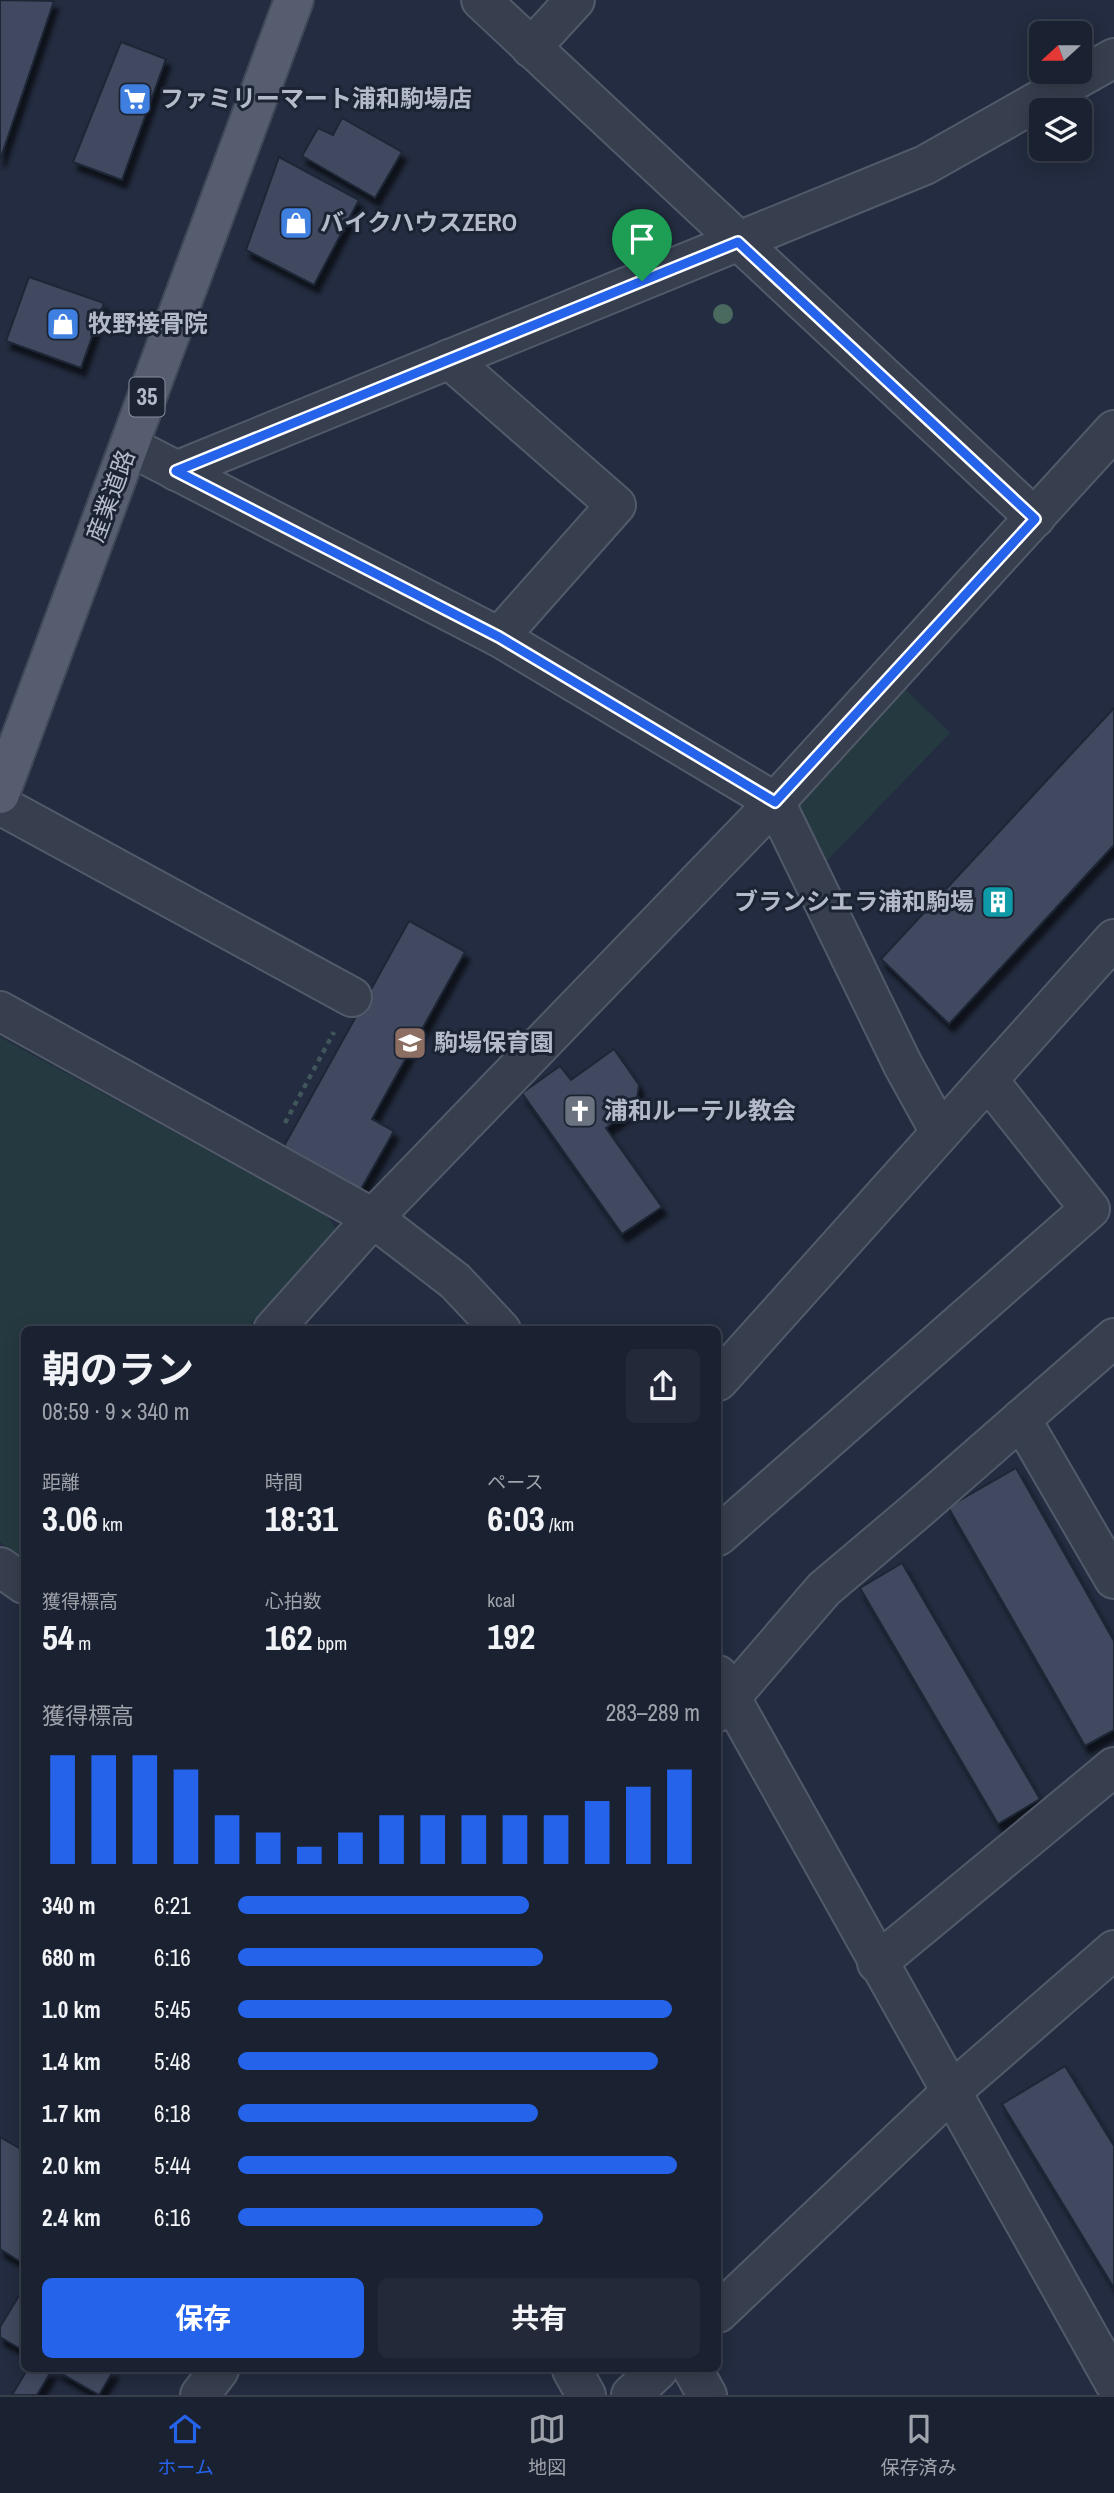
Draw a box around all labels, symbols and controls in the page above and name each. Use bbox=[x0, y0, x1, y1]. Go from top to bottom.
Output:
north arrow bbox=[1029, 21, 1092, 84]
map controls bbox=[1029, 21, 1092, 161]
supermarket icon: ファミリーマート浦和駒場店 bbox=[116, 80, 154, 118]
place label: ファミリーマート浦和駒場店 bbox=[160, 82, 472, 114]
button: layers bbox=[1029, 98, 1092, 161]
shop icon: バイクハウスZERO bbox=[277, 204, 315, 242]
place label: バイクハウスZERO bbox=[320, 206, 517, 238]
pin bbox=[612, 209, 672, 281]
icon: arrive bbox=[623, 220, 661, 258]
shop icon: 牧野接骨院 bbox=[44, 305, 82, 343]
place label: 牧野接骨院 bbox=[88, 307, 208, 339]
road number: 35 bbox=[130, 378, 164, 416]
street label: 産業道路 bbox=[79, 445, 142, 546]
building icon: ブランシエラ浦和駒場 bbox=[979, 883, 1017, 921]
place label: ブランシエラ浦和駒場 bbox=[734, 885, 974, 917]
school or university icon: 駒場保育園 bbox=[391, 1024, 429, 1062]
place label: 駒場保育園 bbox=[434, 1026, 554, 1058]
church icon: 浦和ルーテル教会 bbox=[561, 1092, 599, 1130]
place label: 浦和ルーテル教会 bbox=[604, 1094, 796, 1126]
text: 朝のラン bbox=[42, 1344, 194, 1395]
button: share bbox=[626, 1349, 700, 1423]
text: 08:59 · 9 × 340 m bbox=[42, 1396, 189, 1427]
text: 距離 bbox=[42, 1469, 80, 1495]
text: 時間 bbox=[265, 1469, 303, 1495]
text: ペース bbox=[487, 1469, 543, 1495]
text: 3.06 bbox=[42, 1495, 98, 1542]
text: 18:31 bbox=[265, 1495, 338, 1542]
text: 6:03 bbox=[487, 1495, 545, 1542]
text: km bbox=[98, 1511, 123, 1537]
text: /km bbox=[545, 1511, 574, 1537]
text: kcal bbox=[487, 1587, 515, 1613]
text: 獲得標高 bbox=[42, 1588, 118, 1614]
text: 心拍数 bbox=[265, 1588, 322, 1614]
text: 192 bbox=[487, 1613, 535, 1660]
text: 54 bbox=[42, 1614, 74, 1661]
text: 162 bbox=[265, 1614, 313, 1661]
text: m bbox=[74, 1630, 91, 1656]
text: bpm bbox=[313, 1630, 347, 1656]
text: 283–289 m bbox=[606, 1697, 700, 1728]
text: 獲得標高 bbox=[42, 1700, 134, 1731]
text: 340 m bbox=[42, 1890, 95, 1921]
text: 6:21 bbox=[154, 1890, 191, 1921]
text: 680 m bbox=[42, 1942, 95, 1973]
text: 6:16 bbox=[154, 1942, 191, 1973]
text: 1.0 km bbox=[42, 1994, 101, 2025]
text: 5:45 bbox=[154, 1994, 191, 2025]
text: 1.4 km bbox=[42, 2046, 101, 2077]
text: 5:48 bbox=[154, 2046, 191, 2077]
text: 1.7 km bbox=[42, 2098, 101, 2129]
text: 6:18 bbox=[154, 2098, 191, 2129]
text: 2.0 km bbox=[42, 2150, 101, 2181]
text: 5:44 bbox=[154, 2150, 191, 2181]
text: 2.4 km bbox=[42, 2202, 101, 2233]
text: 6:16 bbox=[154, 2202, 191, 2233]
button: 保存 bbox=[42, 2278, 364, 2358]
button: 共有 bbox=[378, 2278, 700, 2358]
tab: ホーム bbox=[157, 2410, 214, 2480]
tab: 地図 bbox=[528, 2410, 566, 2480]
tab: 保存済み bbox=[881, 2410, 957, 2480]

